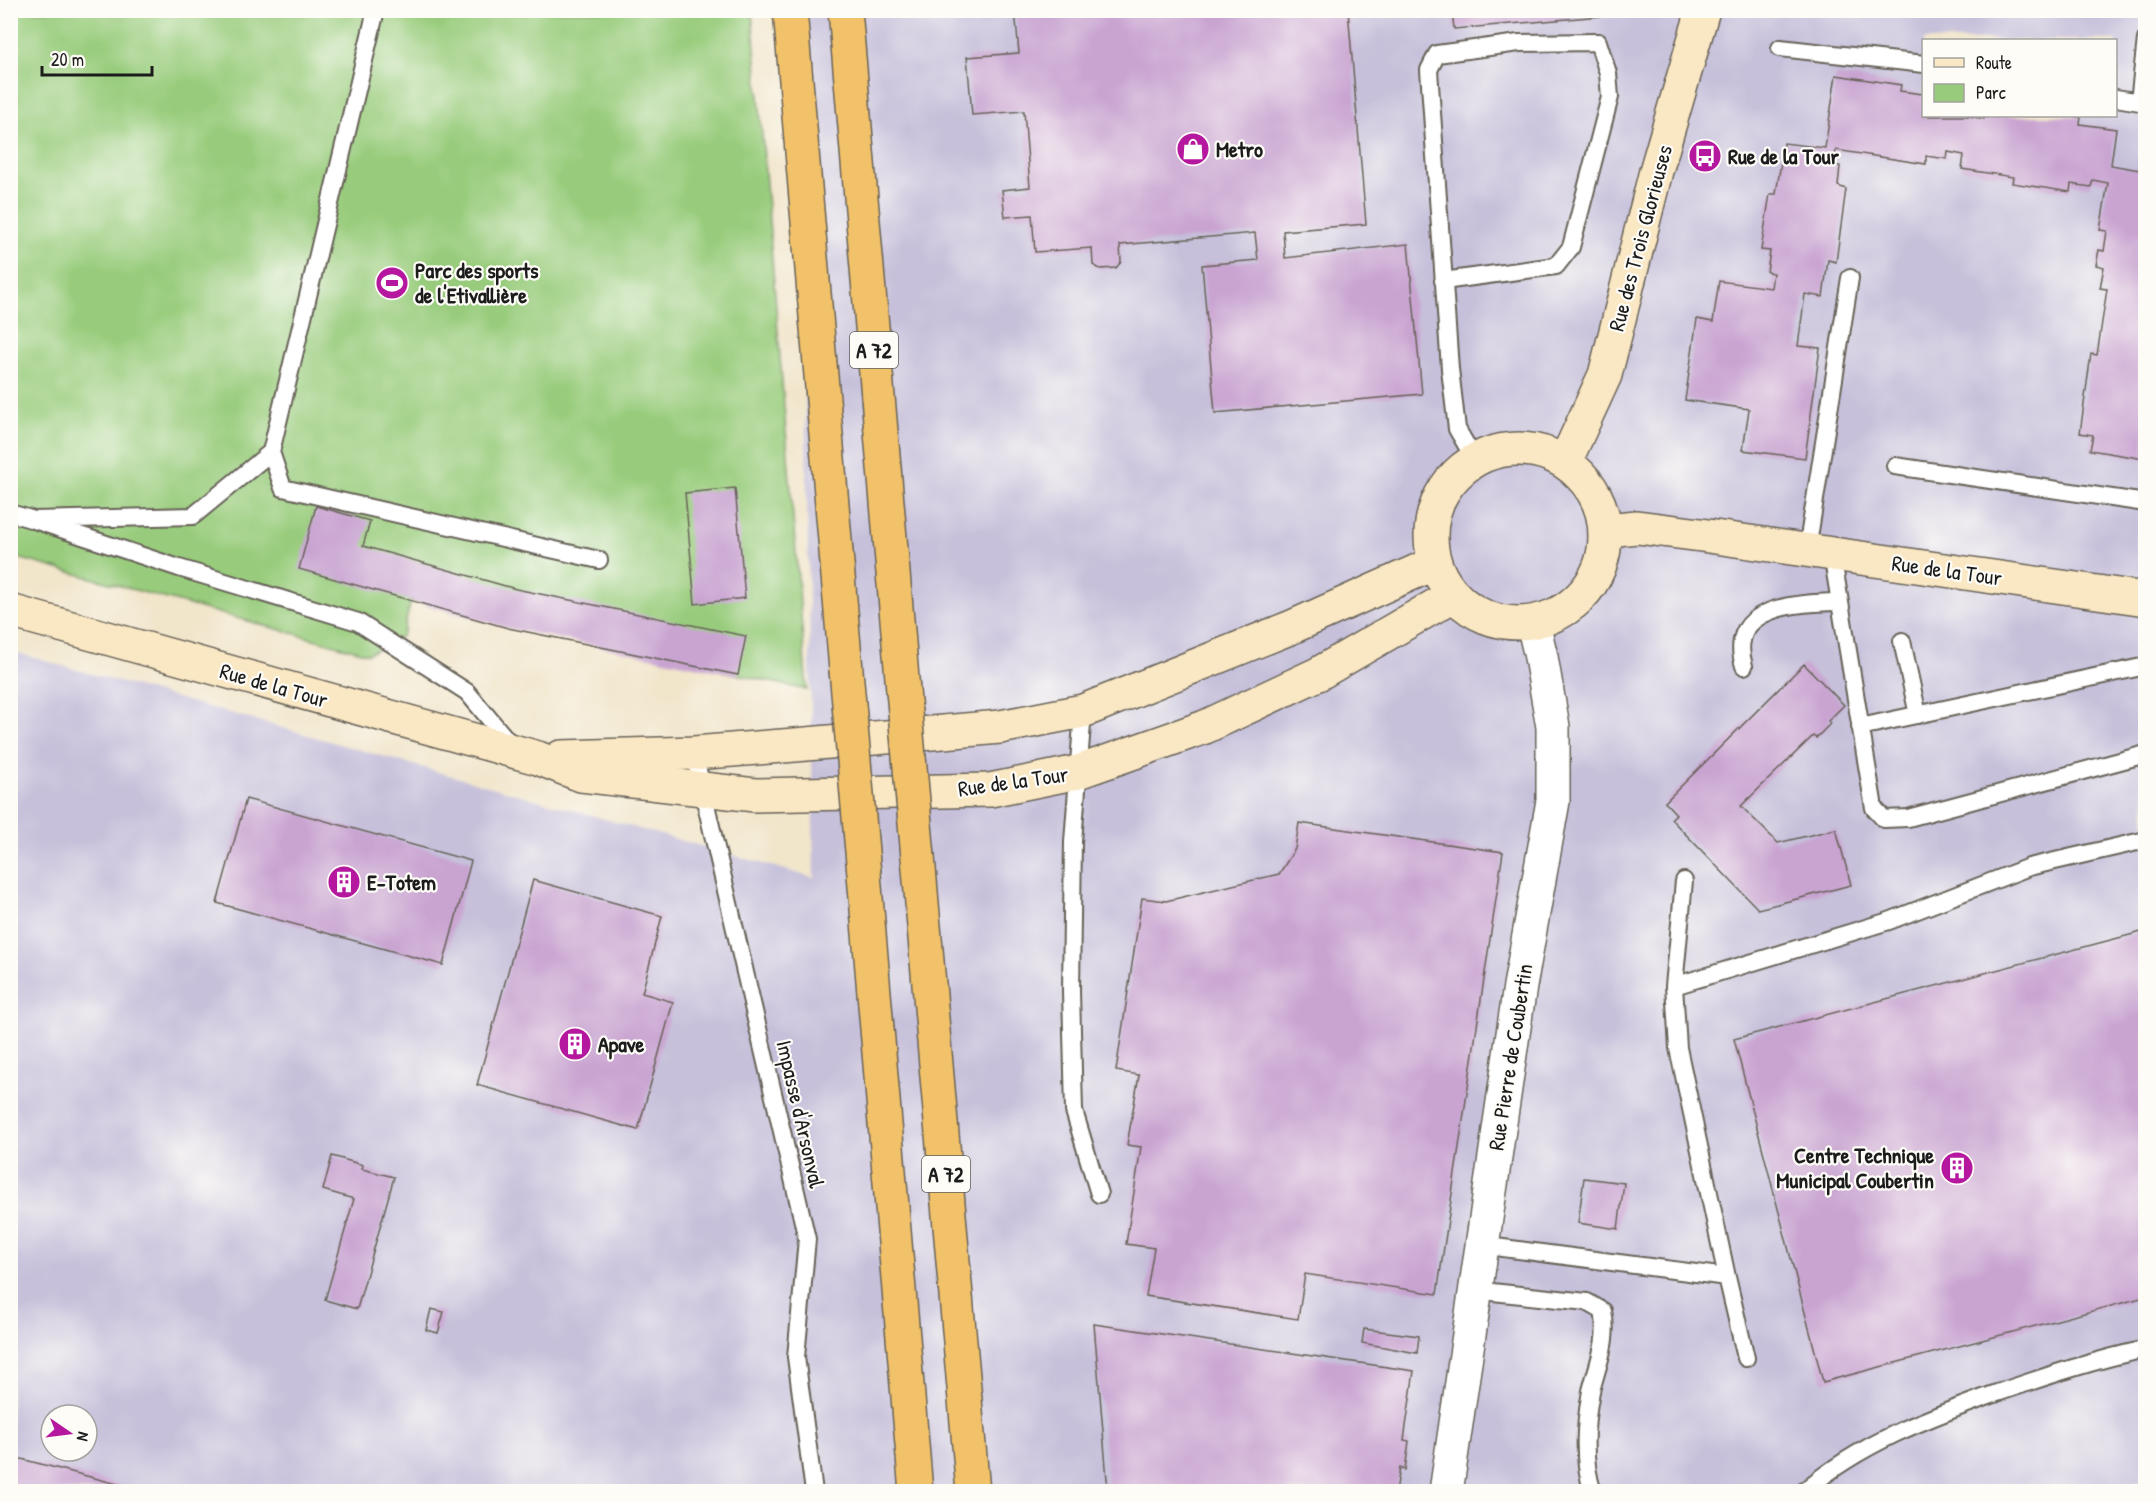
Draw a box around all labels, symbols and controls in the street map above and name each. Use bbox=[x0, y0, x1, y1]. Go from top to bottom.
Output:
scale bar bbox=[42, 39, 152, 77]
legend bbox=[1922, 39, 2117, 117]
text: 20 m bbox=[51, 47, 84, 72]
text: Route bbox=[1976, 50, 2012, 75]
text: Parc bbox=[1976, 80, 2006, 105]
shop icon: Metro bbox=[1175, 131, 1211, 167]
place label: Metro bbox=[1216, 134, 1263, 164]
bus stop icon: Rue de la Tour bbox=[1687, 138, 1723, 174]
place label: Rue de la Tour bbox=[1728, 141, 1839, 171]
street label: Rue des Trois Glorieuses bbox=[1601, 142, 1679, 334]
place label: Parc des sports de l'Etivallière bbox=[415, 255, 539, 310]
sports icon: Parc des sports de l'Etivallière bbox=[374, 265, 410, 301]
road number: A 72 bbox=[850, 332, 898, 368]
street label: Rue de la Tour bbox=[1890, 547, 2005, 593]
street label: Rue de la Tour bbox=[217, 655, 332, 715]
street label: Rue de la Tour bbox=[956, 758, 1071, 804]
building icon: E-Totem bbox=[326, 864, 362, 900]
place label: E-Totem bbox=[367, 867, 436, 897]
street label: Rue Pierre de Coubertin bbox=[1480, 962, 1540, 1152]
building icon: Apave bbox=[557, 1026, 593, 1062]
place label: Apave bbox=[598, 1029, 645, 1060]
street label: Impasse d'Arsonval bbox=[769, 1037, 833, 1191]
place label: Centre Technique Municipal Coubertin bbox=[1776, 1140, 1934, 1196]
building icon: Centre Technique Municipal Coubertin bbox=[1939, 1150, 1975, 1186]
road number: A 72 bbox=[922, 1156, 970, 1192]
north arrow bbox=[39, 1403, 99, 1463]
text: N bbox=[72, 1430, 95, 1444]

